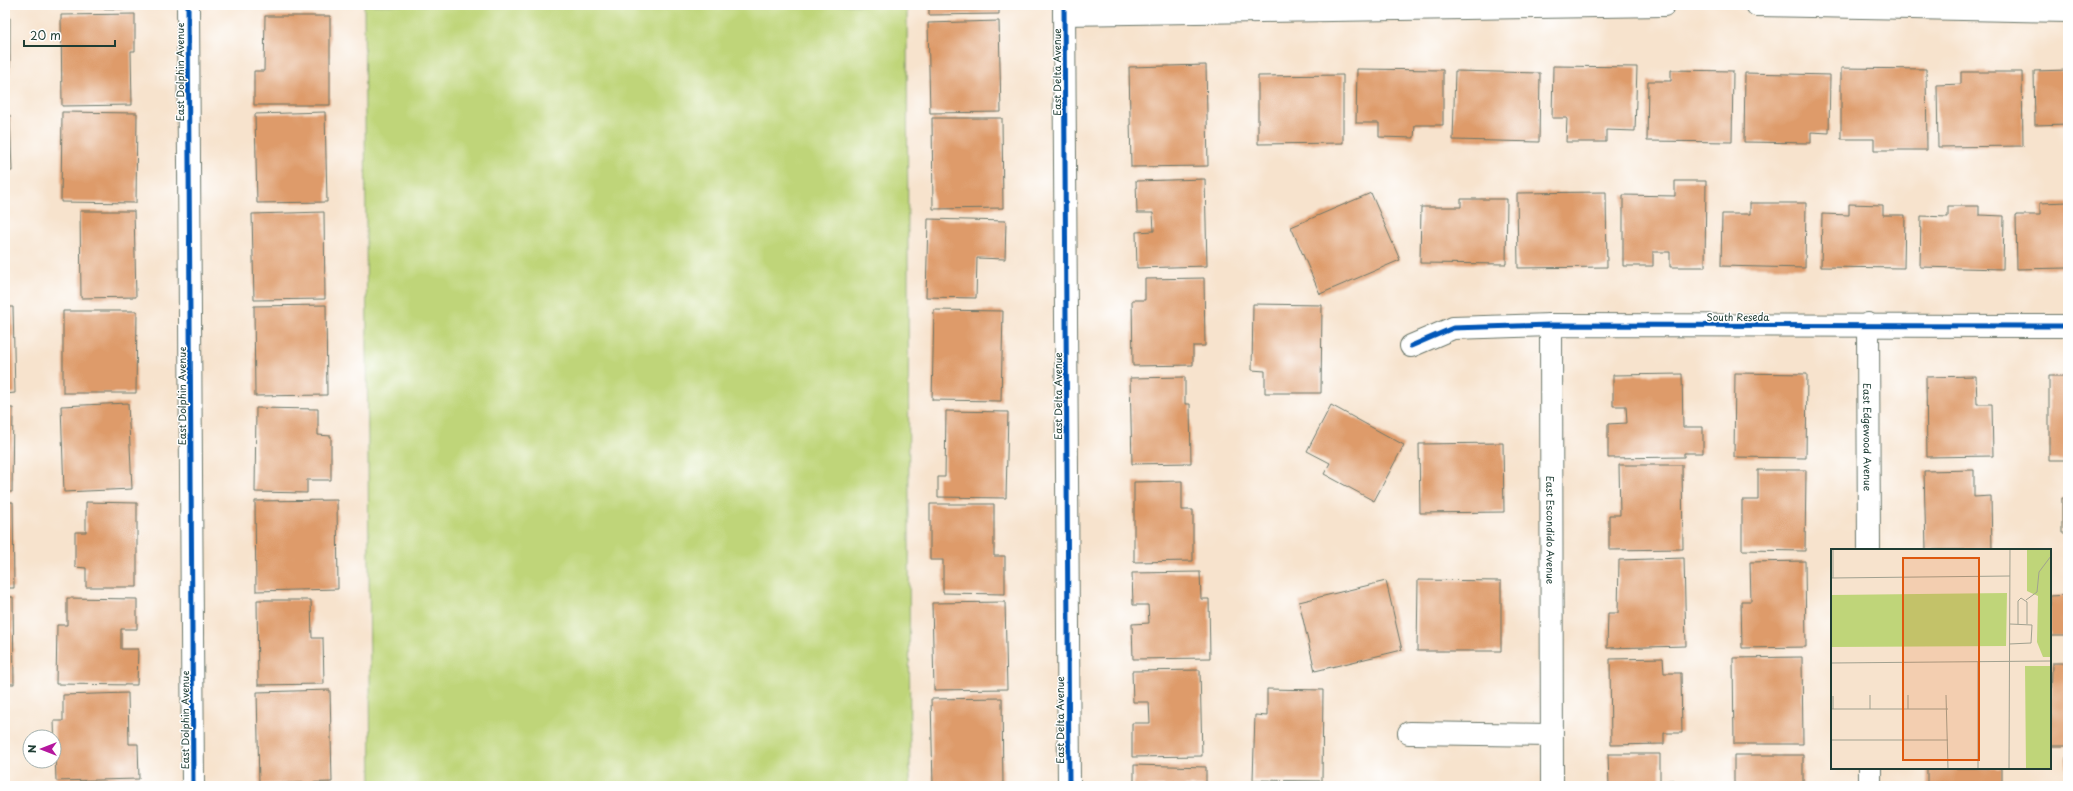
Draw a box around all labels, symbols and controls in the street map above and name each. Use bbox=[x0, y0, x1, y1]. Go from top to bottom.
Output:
scale bar bbox=[24, 22, 115, 48]
street label: East Dolphin Avenue bbox=[172, 23, 187, 121]
text: 20 m bbox=[30, 26, 61, 44]
street label: East Delta Avenue bbox=[1049, 28, 1064, 116]
street label: South Reseda bbox=[1707, 309, 1770, 324]
street label: East Dolphin Avenue bbox=[174, 347, 189, 445]
street label: East Delta Avenue bbox=[1050, 352, 1065, 440]
street label: East Edgewood Avenue bbox=[1861, 383, 1876, 492]
street label: East Escondido Avenue bbox=[1544, 476, 1559, 585]
inset map bbox=[1831, 549, 2051, 769]
street label: East Dolphin Avenue bbox=[177, 671, 192, 769]
street label: East Delta Avenue bbox=[1052, 676, 1067, 764]
north arrow bbox=[22, 729, 62, 769]
text: N bbox=[23, 744, 40, 753]

